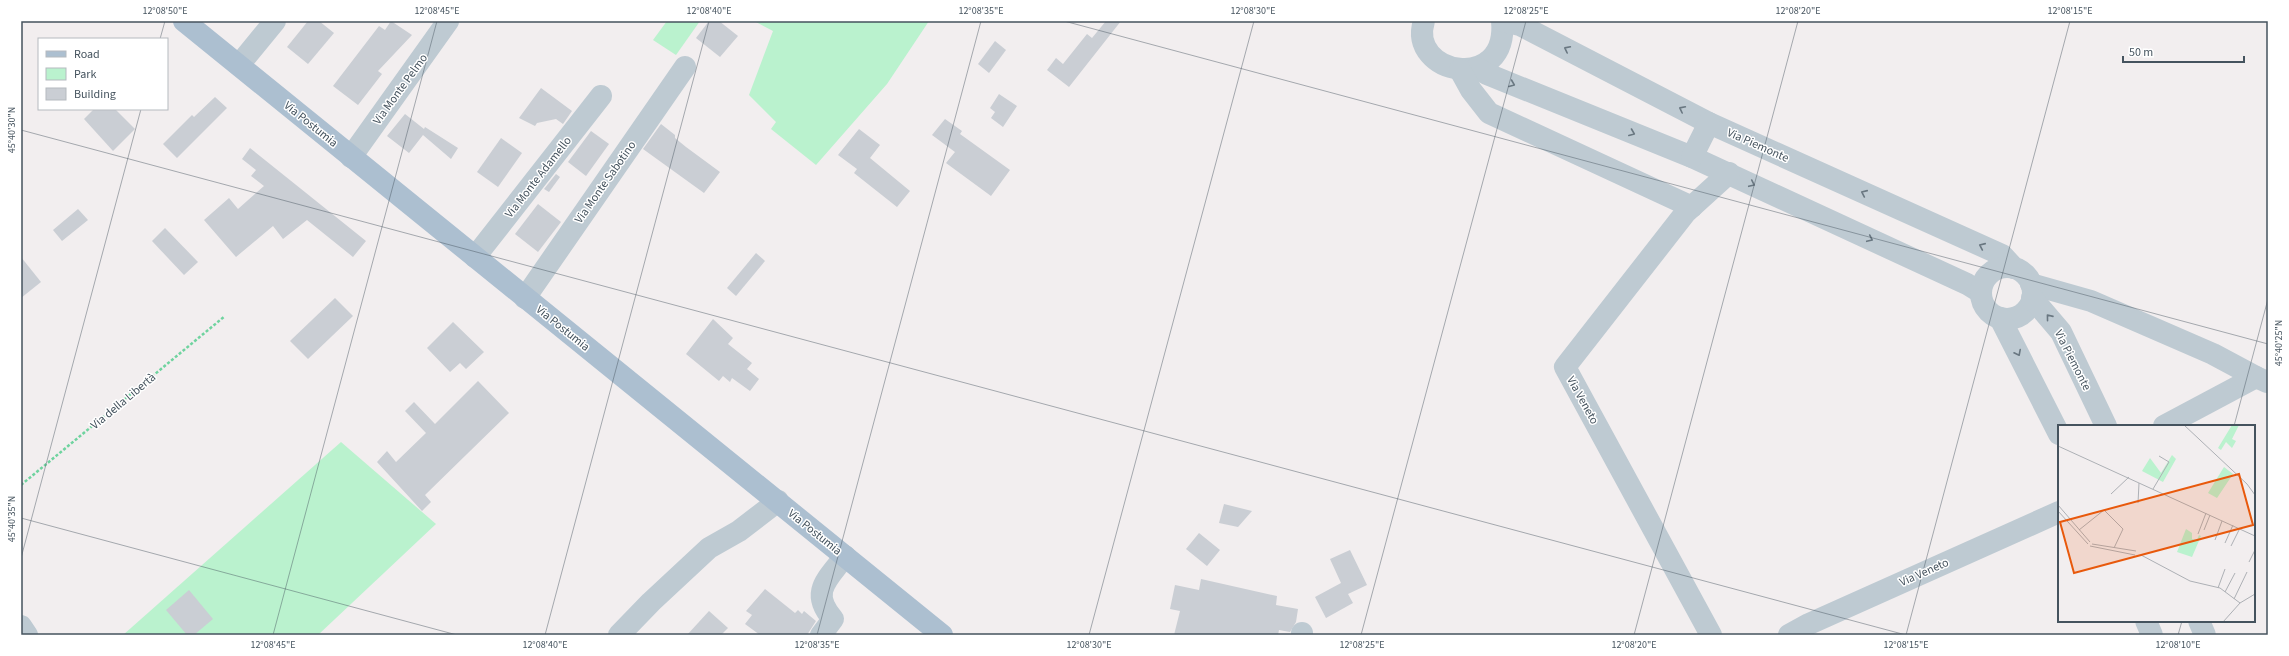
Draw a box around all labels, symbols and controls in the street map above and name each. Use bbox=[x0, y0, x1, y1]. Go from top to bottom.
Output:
text: 12°08'50"E bbox=[142, 4, 188, 18]
text: 12°08'45"E bbox=[414, 4, 460, 18]
text: 12°08'40"E bbox=[686, 4, 732, 18]
text: 12°08'35"E bbox=[958, 4, 1004, 18]
text: 12°08'30"E bbox=[1230, 4, 1276, 18]
text: 12°08'25"E bbox=[1503, 4, 1549, 18]
text: 12°08'20"E bbox=[1775, 4, 1821, 18]
text: 12°08'15"E bbox=[2047, 4, 2093, 18]
legend bbox=[38, 38, 168, 110]
scale bar bbox=[2123, 38, 2244, 64]
text: 50 m bbox=[2129, 44, 2153, 61]
text: Road bbox=[74, 46, 100, 63]
one-way arrow bbox=[1563, 47, 1571, 54]
street label: Via Monte Pelmo bbox=[369, 50, 432, 128]
text: Park bbox=[74, 66, 96, 83]
one-way arrow bbox=[1508, 79, 1515, 87]
text: Building bbox=[74, 86, 116, 103]
street label: Via Postumia bbox=[280, 97, 341, 151]
one-way arrow bbox=[1679, 106, 1686, 114]
text: 45°40'30"N bbox=[5, 107, 19, 153]
street label: Via Piemonte bbox=[1724, 124, 1792, 167]
one-way arrow bbox=[1629, 128, 1636, 136]
street label: Via Monte Adamello bbox=[501, 133, 576, 222]
street label: Via Monte Sabotino bbox=[571, 138, 640, 227]
one-way arrow bbox=[1747, 179, 1755, 187]
one-way arrow bbox=[1860, 190, 1868, 198]
one-way arrow bbox=[1865, 234, 1873, 242]
one-way arrow bbox=[1979, 243, 1986, 251]
street label: Via Postumia bbox=[532, 301, 593, 355]
one-way arrow bbox=[2047, 315, 2054, 322]
text: 45°40'25"N bbox=[2272, 320, 2286, 366]
street label: Via Piemonte bbox=[2050, 327, 2095, 394]
one-way arrow bbox=[2013, 349, 2020, 356]
street label: Via della Libertà bbox=[87, 369, 159, 434]
street label: Via Veneto bbox=[1562, 373, 1603, 427]
inset map bbox=[2058, 425, 2255, 622]
text: 45°40'35"N bbox=[5, 496, 19, 542]
street label: Via Postumia bbox=[784, 505, 845, 559]
street label: Via Veneto bbox=[1897, 554, 1952, 591]
text: 12°08'45"E bbox=[250, 638, 296, 652]
text: 12°08'40"E bbox=[522, 638, 568, 652]
text: 12°08'35"E bbox=[794, 638, 840, 652]
text: 12°08'30"E bbox=[1066, 638, 1112, 652]
text: 12°08'25"E bbox=[1339, 638, 1385, 652]
text: 12°08'20"E bbox=[1611, 638, 1657, 652]
text: 12°08'15"E bbox=[1883, 638, 1929, 652]
text: 12°08'10"E bbox=[2155, 638, 2201, 652]

